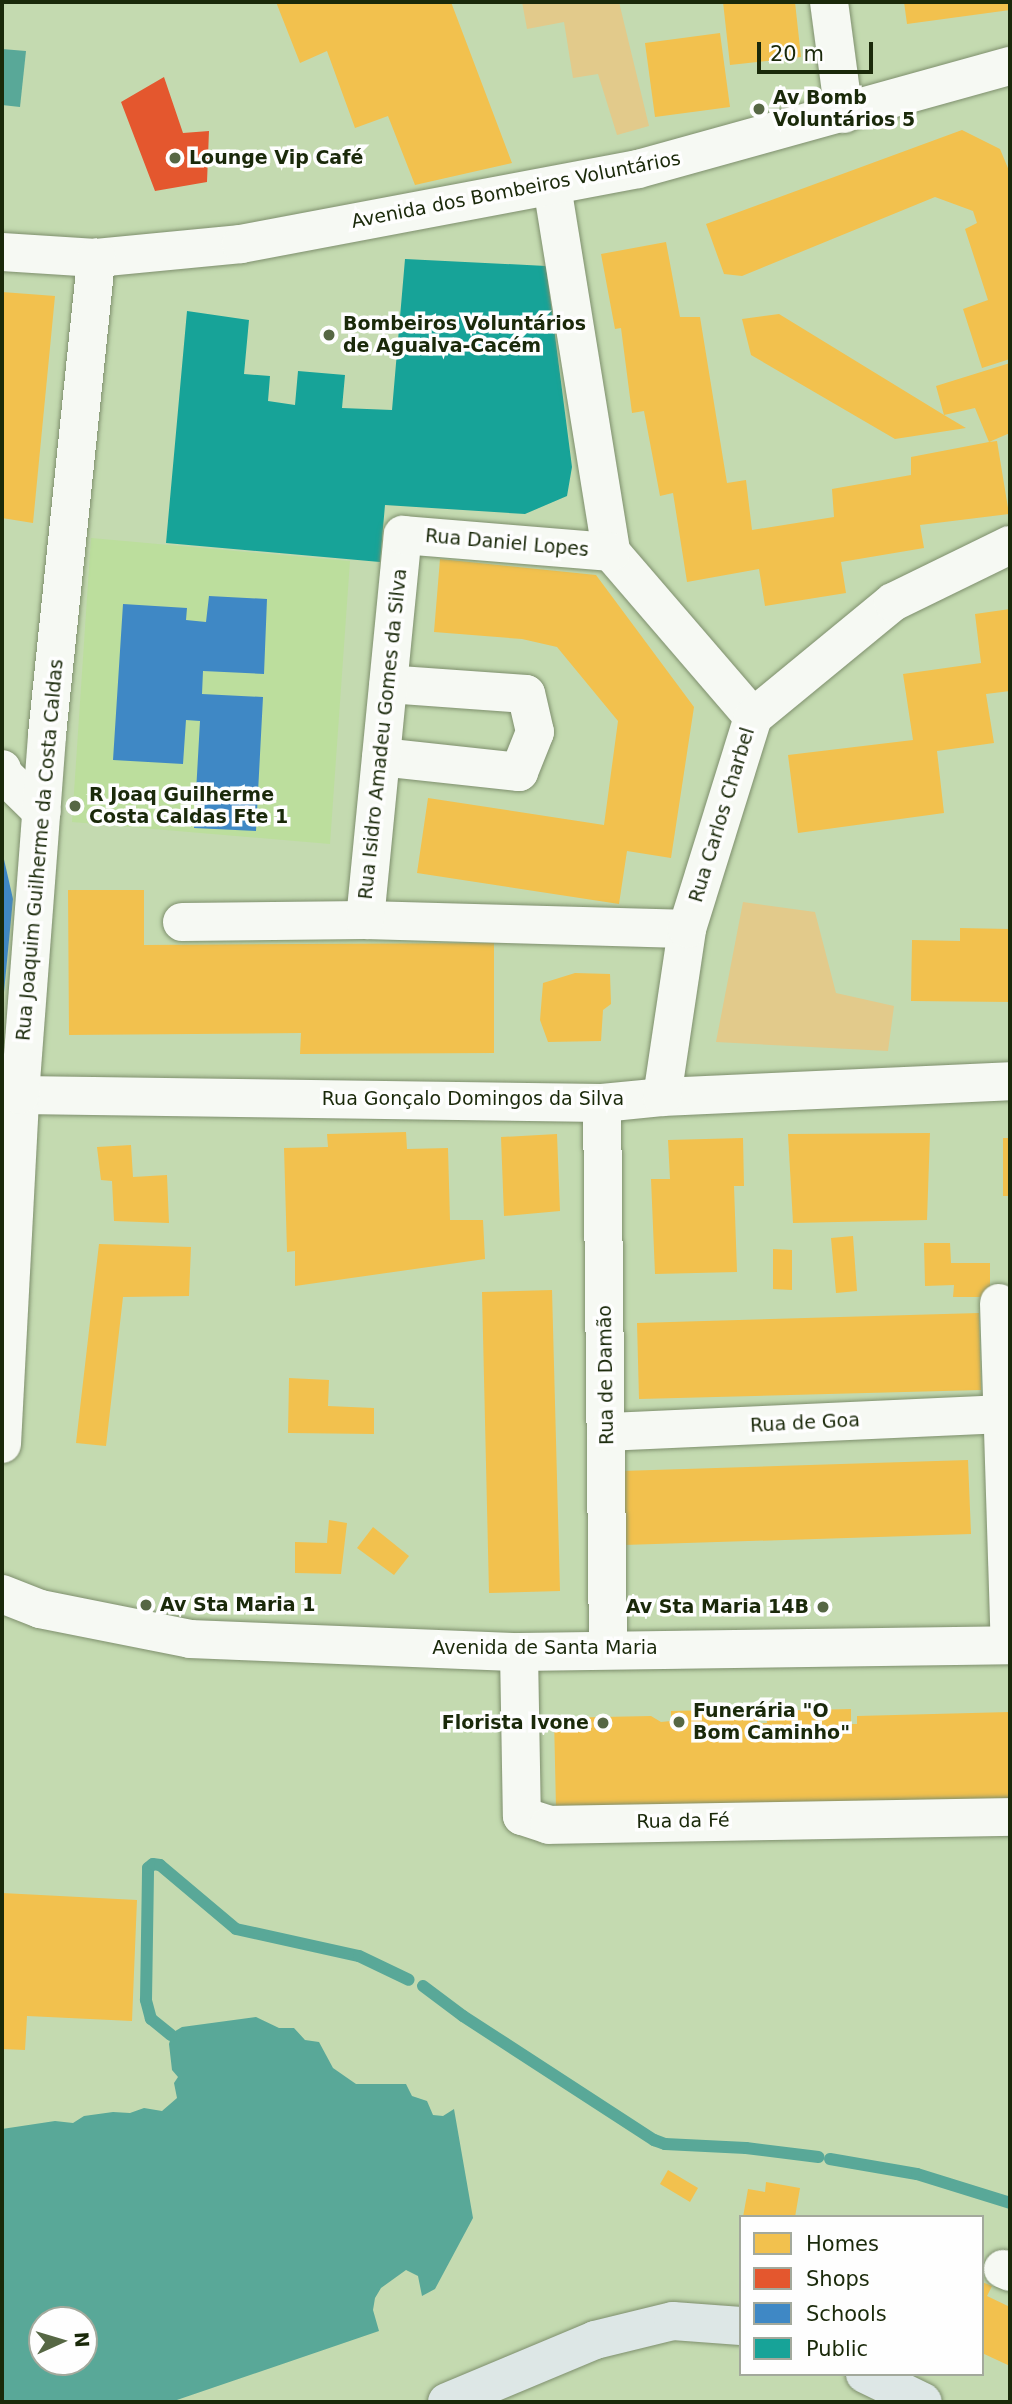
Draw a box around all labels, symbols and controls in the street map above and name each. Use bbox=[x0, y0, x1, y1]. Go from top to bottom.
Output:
scale bar bbox=[760, 28, 876, 72]
text: 20 m bbox=[770, 42, 824, 66]
place label: Av Bomb Voluntários 5 bbox=[773, 87, 915, 131]
marker: Av Bomb Voluntários 5 bbox=[751, 101, 767, 117]
place label: Lounge Vip Café bbox=[189, 147, 363, 169]
street label: Avenida dos Bombeiros Voluntários bbox=[349, 147, 683, 233]
marker: Lounge Vip Café bbox=[167, 150, 183, 166]
place label: Bombeiros Voluntários de Agualva-Cacém bbox=[343, 313, 586, 357]
marker: Bombeiros Voluntários de Agualva-Cacém bbox=[321, 327, 337, 343]
street label: Rua Daniel Lopes bbox=[424, 524, 590, 562]
street label: Rua Isidro Amadeu Gomes da Silva bbox=[354, 567, 412, 901]
street label: Rua Joaquim Guilherme da Costa Caldas bbox=[12, 658, 68, 1042]
street label: Rua Carlos Charbel bbox=[685, 725, 759, 905]
place label: R Joaq Guilherme Costa Caldas Fte 1 bbox=[89, 784, 288, 828]
marker: R Joaq Guilherme Costa Caldas Fte 1 bbox=[67, 798, 83, 814]
street label: Rua Gonçalo Domingos da Silva bbox=[322, 1088, 624, 1110]
street label: Rua de Damão bbox=[593, 1305, 619, 1445]
street label: Rua de Goa bbox=[750, 1409, 860, 1437]
place label: Av Sta Maria 1 bbox=[160, 1594, 315, 1616]
place label: Av Sta Maria 14B bbox=[626, 1596, 809, 1618]
marker: Av Sta Maria 1 bbox=[138, 1597, 154, 1613]
marker: Av Sta Maria 14B bbox=[815, 1599, 831, 1615]
street label: Avenida de Santa Maria bbox=[432, 1637, 658, 1659]
place label: Funerária "O Bom Caminho" bbox=[693, 1700, 850, 1744]
place label: Florista Ivone bbox=[442, 1712, 589, 1734]
marker: Funerária "O Bom Caminho" bbox=[671, 1714, 687, 1730]
marker: Florista Ivone bbox=[595, 1715, 611, 1731]
street label: Rua da Fé bbox=[636, 1809, 730, 1833]
legend bbox=[739, 2215, 984, 2376]
text: Homes bbox=[806, 2232, 879, 2256]
text: Shops bbox=[806, 2267, 870, 2291]
text: Schools bbox=[806, 2302, 887, 2326]
north arrow bbox=[28, 2306, 98, 2376]
text: N bbox=[70, 2331, 93, 2348]
text: Public bbox=[806, 2337, 868, 2361]

